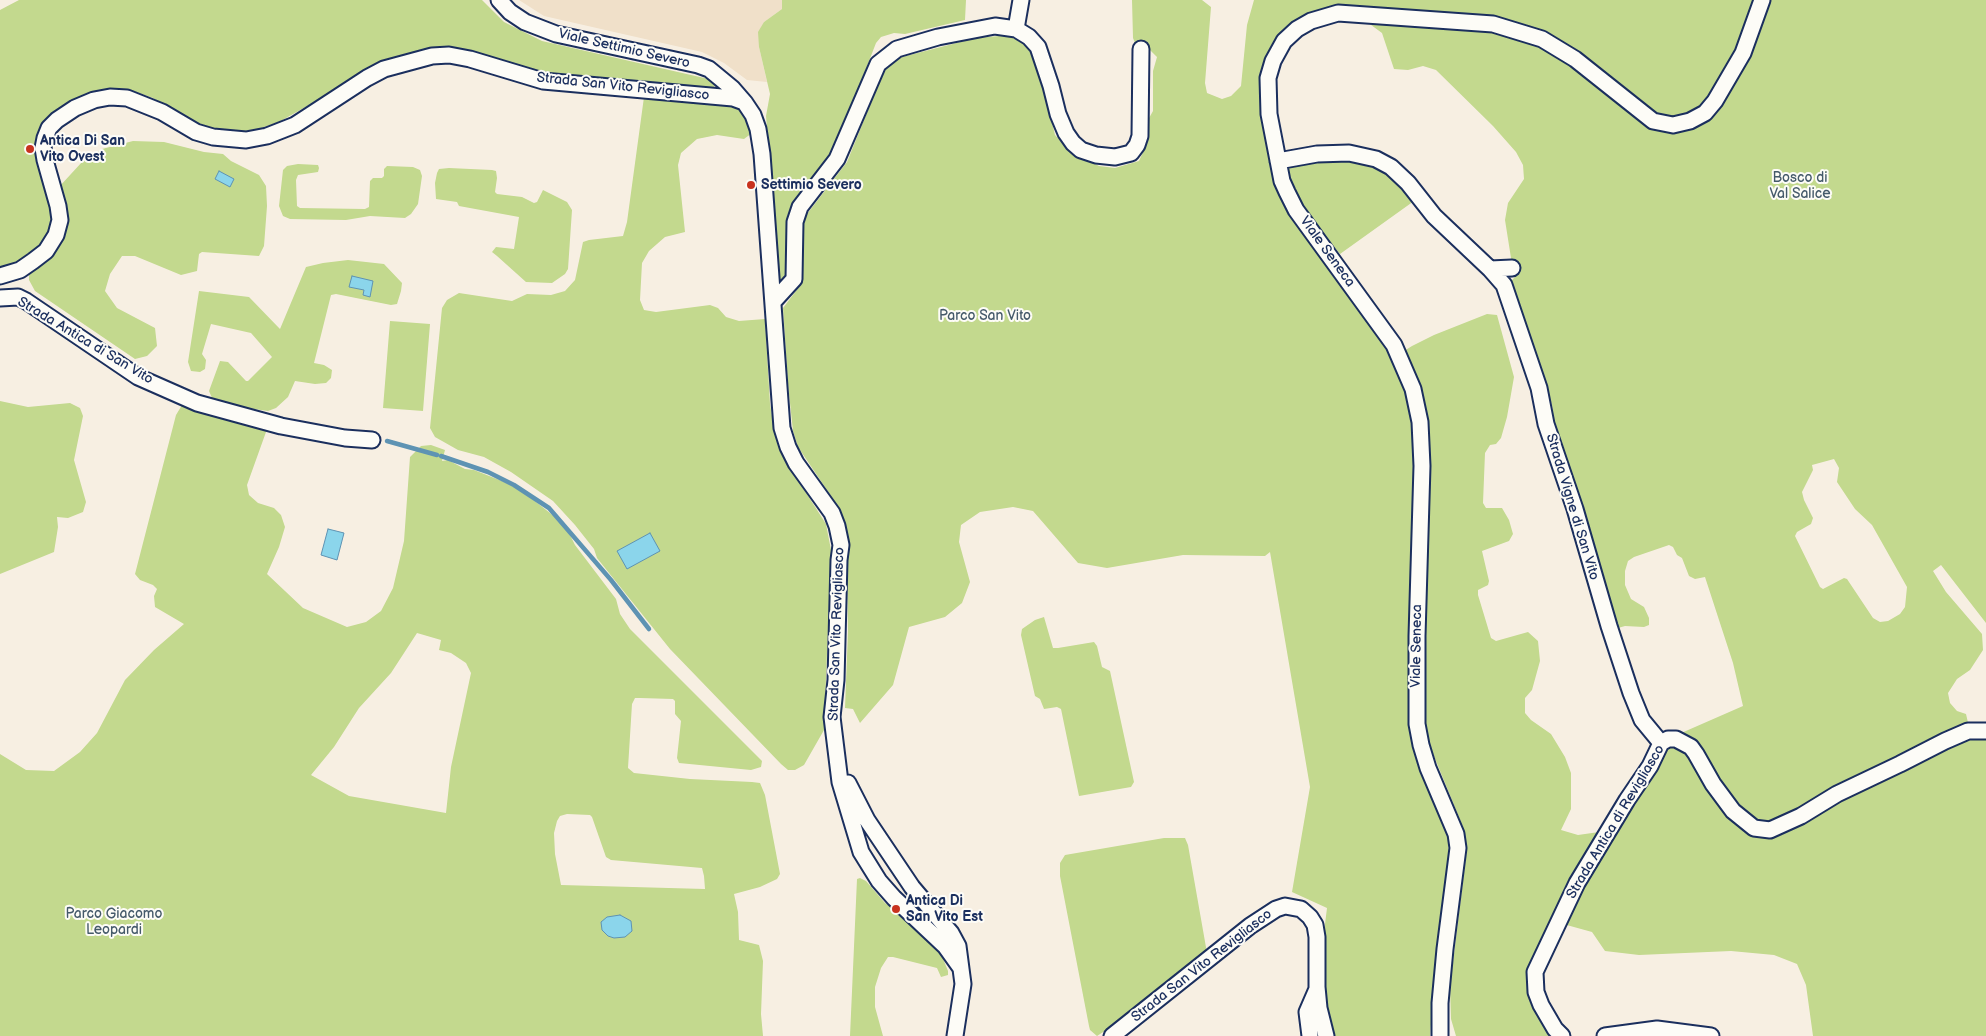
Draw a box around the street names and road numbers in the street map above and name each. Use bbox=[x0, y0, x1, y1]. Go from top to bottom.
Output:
street label: Viale Settimio Severo bbox=[557, 26, 691, 72]
street label: Strada San Vito Revigliasco bbox=[536, 70, 710, 104]
street label: Viale Seneca bbox=[1296, 213, 1358, 291]
street label: Strada Antica di San Vito bbox=[14, 294, 156, 388]
street label: Strada Vigne di San Vito bbox=[1542, 432, 1602, 582]
street label: Strada San Vito Revigliasco bbox=[826, 547, 848, 721]
street label: Viale Seneca bbox=[1408, 604, 1426, 688]
street label: Strada Antica di Revigliasco bbox=[1563, 742, 1669, 902]
street label: Strada San Vito Revigliasco bbox=[1128, 906, 1276, 1026]

